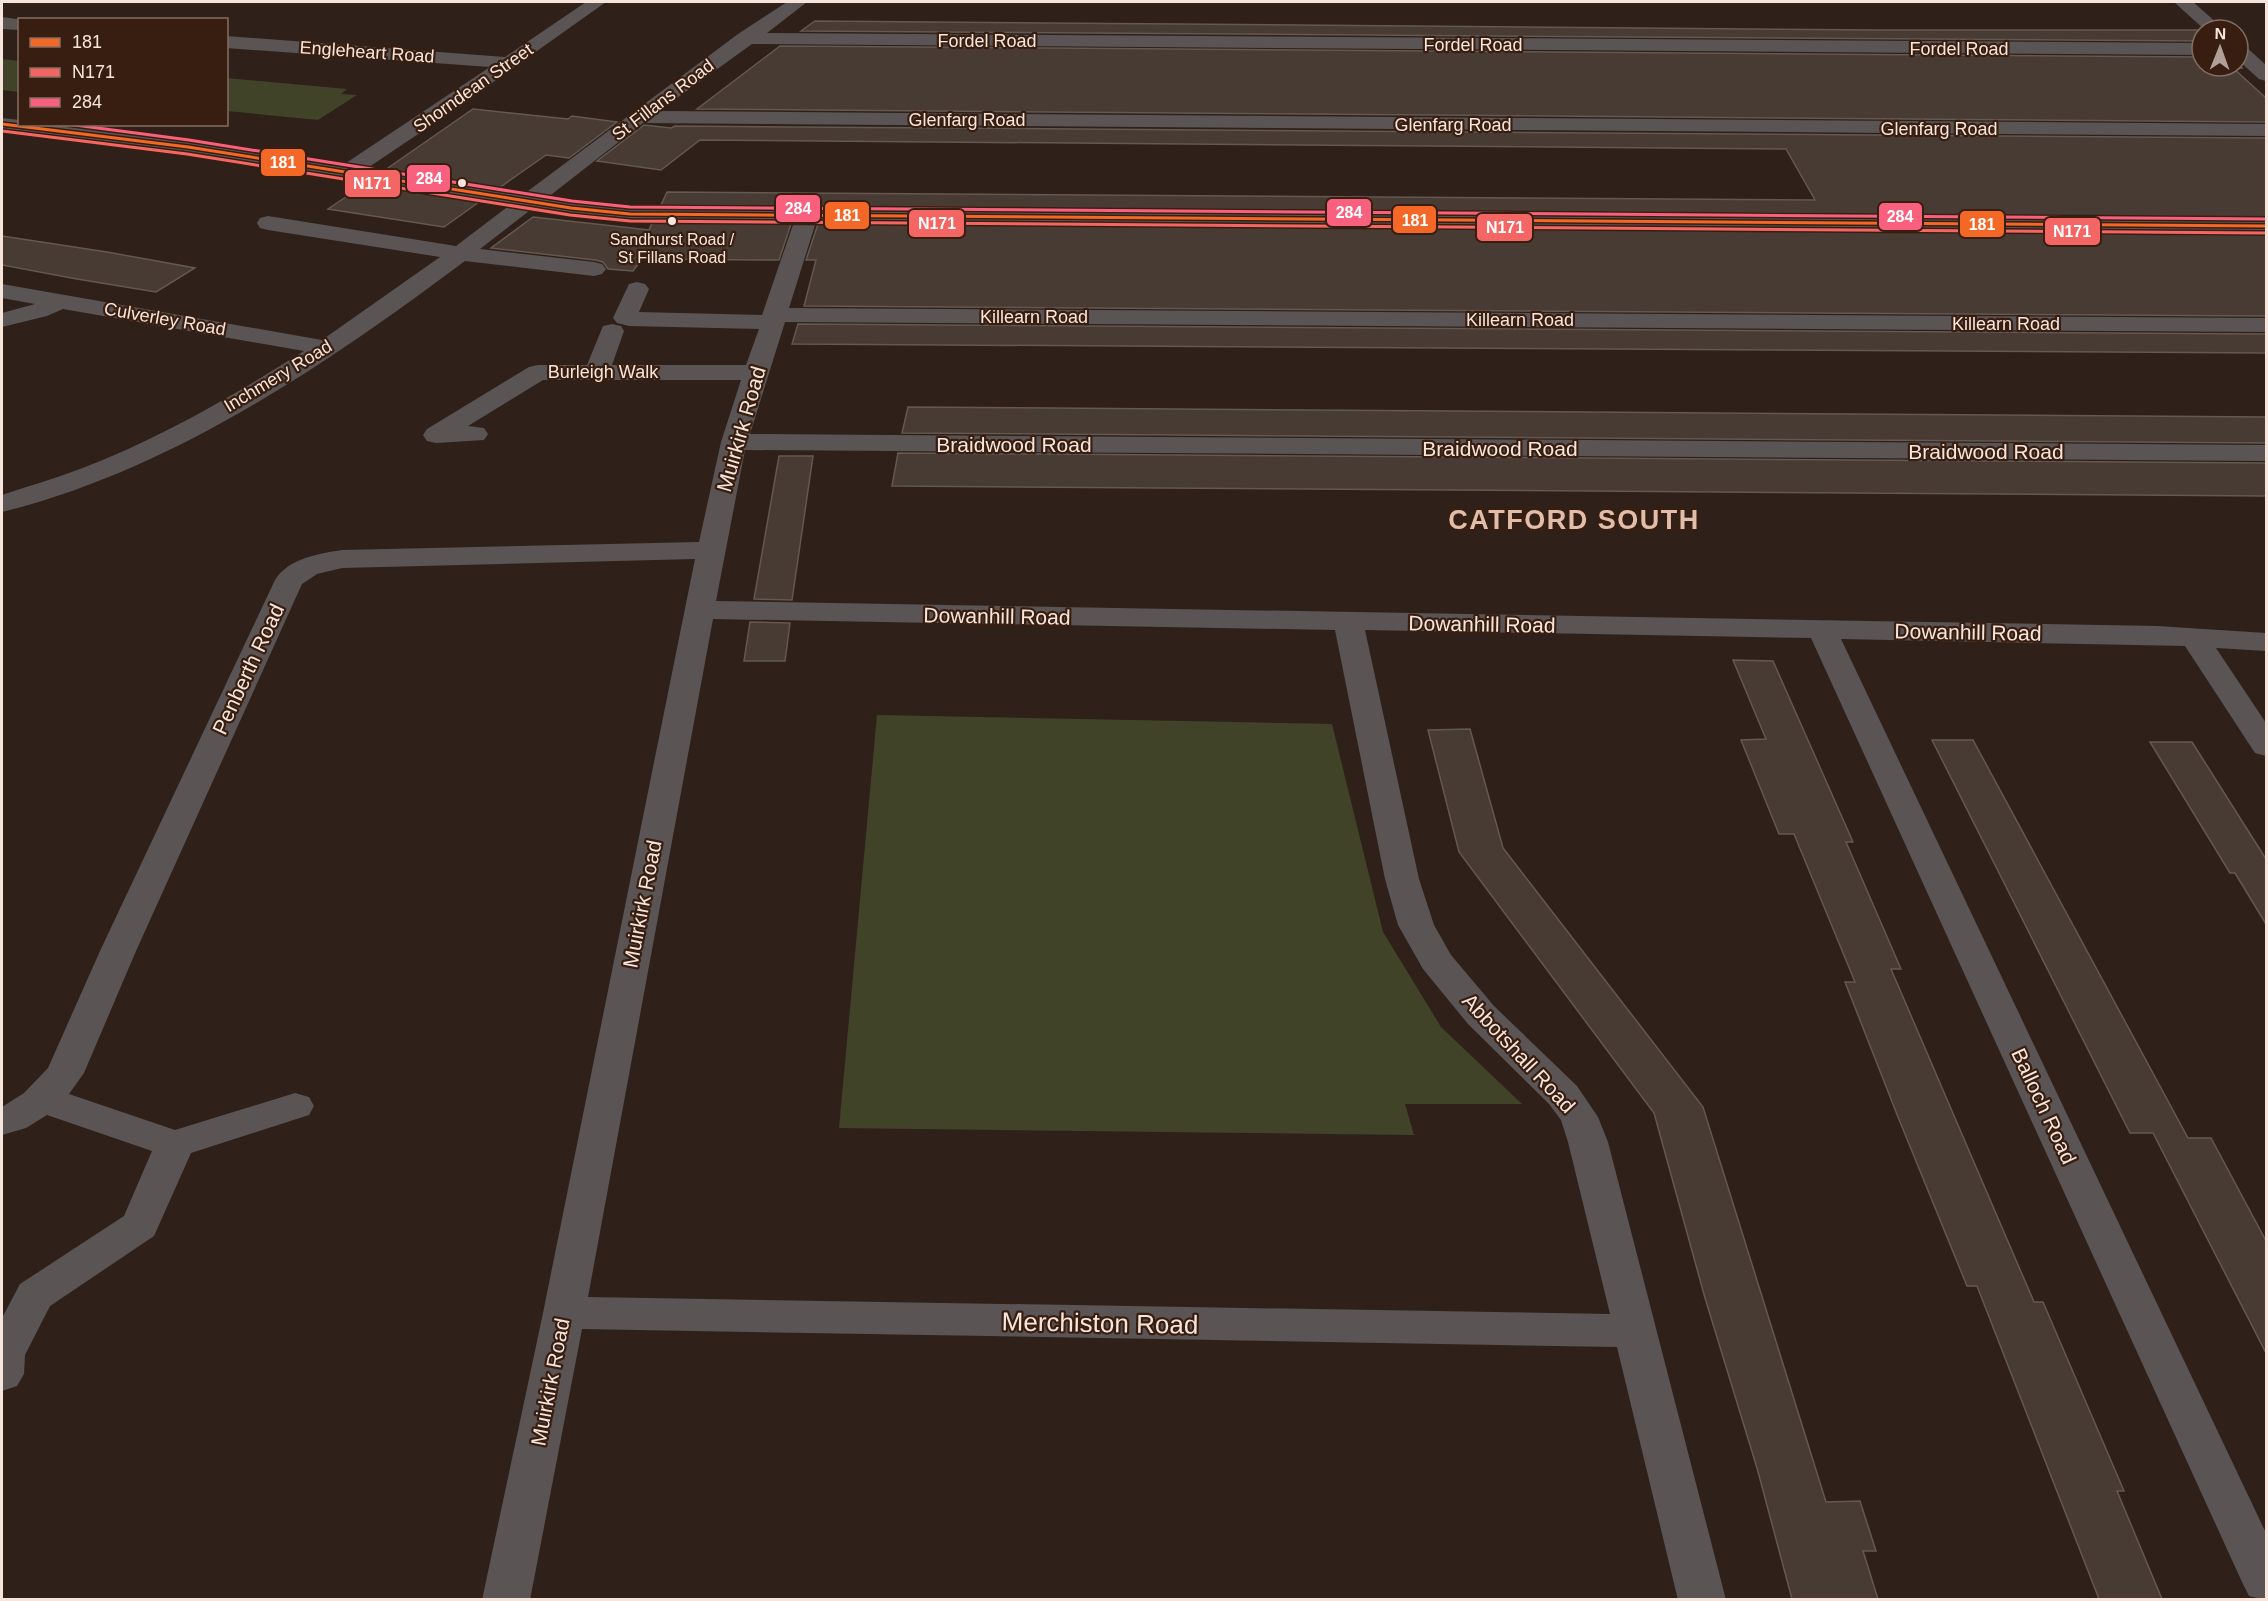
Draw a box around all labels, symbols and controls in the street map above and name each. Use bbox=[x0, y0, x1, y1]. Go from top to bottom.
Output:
legend bbox=[18, 18, 228, 126]
north arrow bbox=[2190, 18, 2250, 78]
text: N bbox=[2214, 25, 2226, 42]
street label: Fordel Road bbox=[937, 31, 1037, 51]
text: 181 bbox=[72, 32, 102, 52]
street label: Fordel Road bbox=[1423, 35, 1523, 55]
street label: Engleheart Road bbox=[299, 37, 435, 67]
street label: Shorndean Street bbox=[409, 39, 537, 137]
street label: Fordel Road bbox=[1909, 39, 2009, 59]
street label: St Fillans Road bbox=[608, 55, 718, 145]
text: N171 bbox=[72, 62, 115, 82]
text: 284 bbox=[72, 92, 102, 112]
street label: Glenfarg Road bbox=[908, 110, 1026, 130]
street label: Glenfarg Road bbox=[1394, 115, 1512, 135]
street label: Glenfarg Road bbox=[1880, 119, 1998, 139]
line badge: 181 bbox=[260, 148, 306, 177]
text: 181 bbox=[270, 154, 296, 171]
line badge: 284 bbox=[406, 164, 451, 193]
line badge: N171 bbox=[344, 169, 401, 198]
text: 284 bbox=[416, 170, 442, 187]
text: N171 bbox=[353, 175, 391, 192]
unlabelled marker bbox=[456, 177, 468, 189]
line badge: 284 bbox=[775, 194, 821, 223]
line badge: 284 bbox=[1326, 198, 1372, 227]
text: 284 bbox=[785, 200, 811, 217]
line badge: 181 bbox=[824, 201, 870, 230]
line badge: 284 bbox=[1878, 202, 1923, 231]
text: 284 bbox=[1336, 204, 1362, 221]
line badge: 181 bbox=[1392, 205, 1437, 234]
text: 181 bbox=[834, 207, 860, 224]
text: 284 bbox=[1887, 208, 1913, 225]
line badge: N171 bbox=[908, 209, 965, 238]
line badge: 181 bbox=[1959, 210, 2005, 238]
text: 181 bbox=[1402, 212, 1428, 229]
line badge: N171 bbox=[1476, 213, 1533, 242]
marker: Sandhurst Road / St Fillans Road bbox=[666, 215, 678, 227]
text: N171 bbox=[918, 215, 956, 232]
text: 181 bbox=[1969, 216, 1995, 233]
line badge: N171 bbox=[2044, 217, 2101, 246]
text: N171 bbox=[1486, 219, 1524, 236]
text: N171 bbox=[2053, 223, 2091, 240]
place label: Sandhurst Road / St Fillans Road bbox=[610, 231, 735, 266]
street label: Culverley Road bbox=[103, 298, 227, 340]
street label: Killearn Road bbox=[980, 307, 1088, 327]
street label: Killearn Road bbox=[1466, 310, 1574, 330]
street label: Killearn Road bbox=[1952, 314, 2060, 334]
street label: Inchmery Road bbox=[221, 336, 335, 416]
street label: Burleigh Walk bbox=[548, 362, 659, 382]
street label: Muirkirk Road bbox=[712, 364, 770, 494]
street label: Braidwood Road bbox=[936, 433, 1092, 456]
street label: Braidwood Road bbox=[1422, 437, 1578, 460]
street label: Braidwood Road bbox=[1908, 440, 2064, 463]
district label: CATFORD SOUTH bbox=[1448, 505, 1700, 535]
street label: Penberth Road bbox=[208, 600, 288, 738]
street label: Dowanhill Road bbox=[923, 603, 1071, 629]
street label: Dowanhill Road bbox=[1408, 611, 1556, 637]
street label: Dowanhill Road bbox=[1894, 619, 2042, 645]
street label: Muirkirk Road bbox=[618, 838, 666, 970]
street label: Abbotshall Road bbox=[1458, 989, 1580, 1117]
street label: Balloch Road bbox=[2007, 1045, 2081, 1167]
street label: Merchiston Road bbox=[1001, 1306, 1199, 1340]
street label: Muirkirk Road bbox=[526, 1316, 574, 1448]

